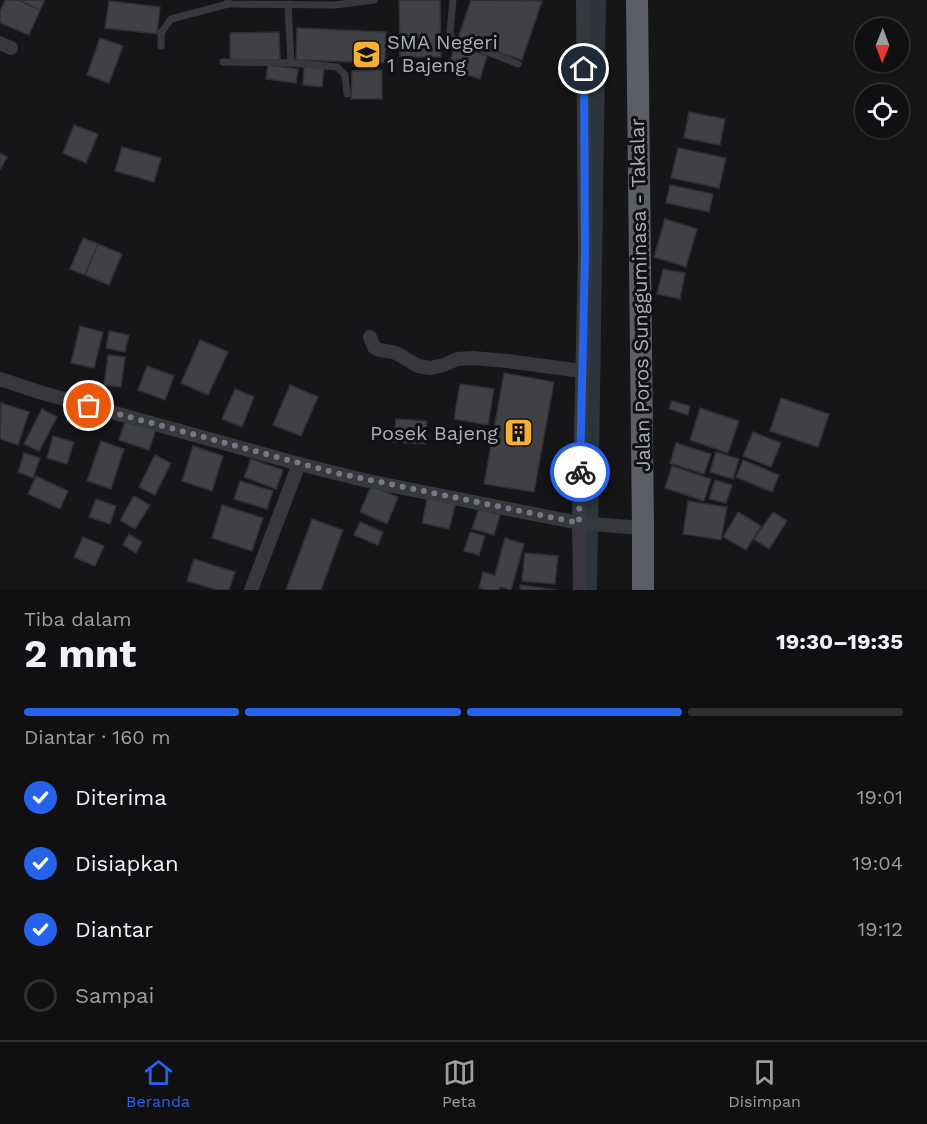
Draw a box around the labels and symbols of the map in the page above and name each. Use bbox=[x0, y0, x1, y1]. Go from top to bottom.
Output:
north arrow bbox=[855, 18, 909, 72]
place label: SMA Negeri 1 Bajeng bbox=[387, 30, 498, 77]
school or university icon: SMA Negeri 1 Bajeng bbox=[350, 38, 382, 70]
pin bbox=[558, 43, 609, 94]
street label: Jalan Poros Sungguminasa - Takalar bbox=[625, 118, 655, 472]
pin bbox=[63, 380, 114, 431]
building icon: Posek Bajeng bbox=[503, 417, 535, 449]
place label: Posek Bajeng bbox=[370, 421, 498, 445]
courier bbox=[550, 442, 610, 502]

